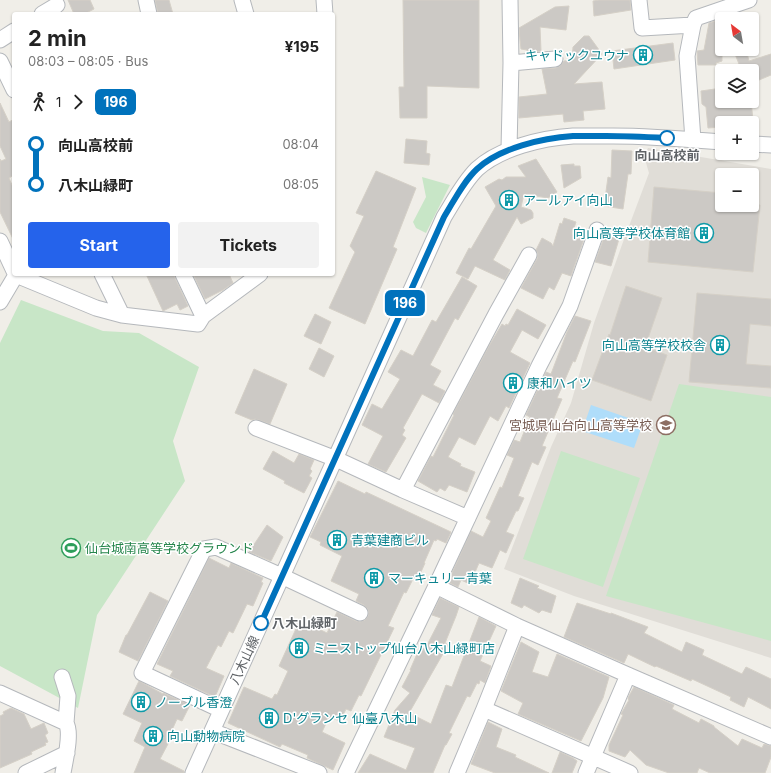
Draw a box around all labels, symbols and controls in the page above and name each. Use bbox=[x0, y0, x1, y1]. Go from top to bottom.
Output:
north arrow bbox=[715, 12, 759, 56]
map controls bbox=[715, 12, 759, 212]
text: 2 min bbox=[28, 25, 87, 51]
text: ¥195 bbox=[285, 37, 319, 56]
building icon: キャドックユウナ bbox=[632, 44, 654, 66]
place label: キャドックユウナ bbox=[525, 47, 629, 63]
text: 08:03 – 08:05 · Bus bbox=[28, 53, 148, 69]
button: layers bbox=[715, 64, 759, 108]
icon: walk bbox=[28, 91, 50, 113]
icon: forward bbox=[67, 91, 89, 113]
text: 196 bbox=[103, 93, 128, 110]
text: 1 bbox=[56, 94, 61, 110]
button: + bbox=[715, 116, 759, 160]
marker: 向山高校前 bbox=[659, 130, 675, 146]
text: 向山高校前 bbox=[58, 136, 133, 155]
text: 08:04 bbox=[282, 136, 319, 152]
place label: 向山高校前 bbox=[634, 147, 700, 163]
button: − bbox=[715, 168, 759, 212]
text: 八木山緑町 bbox=[58, 176, 133, 195]
text: 08:05 bbox=[283, 176, 319, 192]
building icon: アールアイ向山 bbox=[498, 189, 520, 211]
place label: アールアイ向山 bbox=[523, 192, 613, 208]
button: Start bbox=[28, 222, 170, 268]
button: Tickets bbox=[178, 222, 319, 268]
building icon: 向山高等学校体育館 bbox=[693, 222, 715, 244]
place label: 向山高等学校体育館 bbox=[573, 225, 690, 241]
line badge: 196 bbox=[382, 290, 428, 316]
text: 196 bbox=[393, 294, 417, 311]
building icon: 向山高等学校校舎 bbox=[709, 334, 731, 356]
place label: 向山高等学校校舎 bbox=[602, 337, 706, 353]
building icon: 康和ハイツ bbox=[502, 372, 524, 394]
place label: 康和ハイツ bbox=[527, 375, 592, 391]
school or university icon: 宮城県仙台向山高等学校 bbox=[655, 414, 677, 436]
place label: 宮城県仙台向山高等学校 bbox=[509, 417, 652, 433]
building icon: 青葉建商ビル bbox=[326, 529, 348, 551]
place label: 青葉建商ビル bbox=[351, 532, 429, 548]
sports icon: 仙台城南高等学校グラウンド bbox=[60, 537, 82, 559]
place label: 仙台城南高等学校グラウンド bbox=[85, 540, 254, 556]
building icon: マーキュリー青葉 bbox=[363, 567, 385, 589]
place label: マーキュリー青葉 bbox=[388, 570, 492, 586]
marker: 八木山緑町 bbox=[253, 615, 269, 631]
place label: 八木山緑町 bbox=[272, 615, 337, 631]
street label: 八木山線 bbox=[226, 633, 262, 687]
building icon: ミニストップ仙台八木山緑町店 bbox=[288, 637, 310, 659]
place label: ミニストップ仙台八木山緑町店 bbox=[313, 640, 495, 656]
building icon: ノーブル香澄 bbox=[130, 691, 152, 713]
place label: ノーブル香澄 bbox=[155, 694, 232, 710]
building icon: D'グランセ 仙臺八木山 bbox=[258, 707, 280, 729]
place label: D'グランセ 仙臺八木山 bbox=[283, 710, 417, 726]
building icon: 向山動物病院 bbox=[142, 725, 164, 747]
place label: 向山動物病院 bbox=[167, 728, 245, 744]

